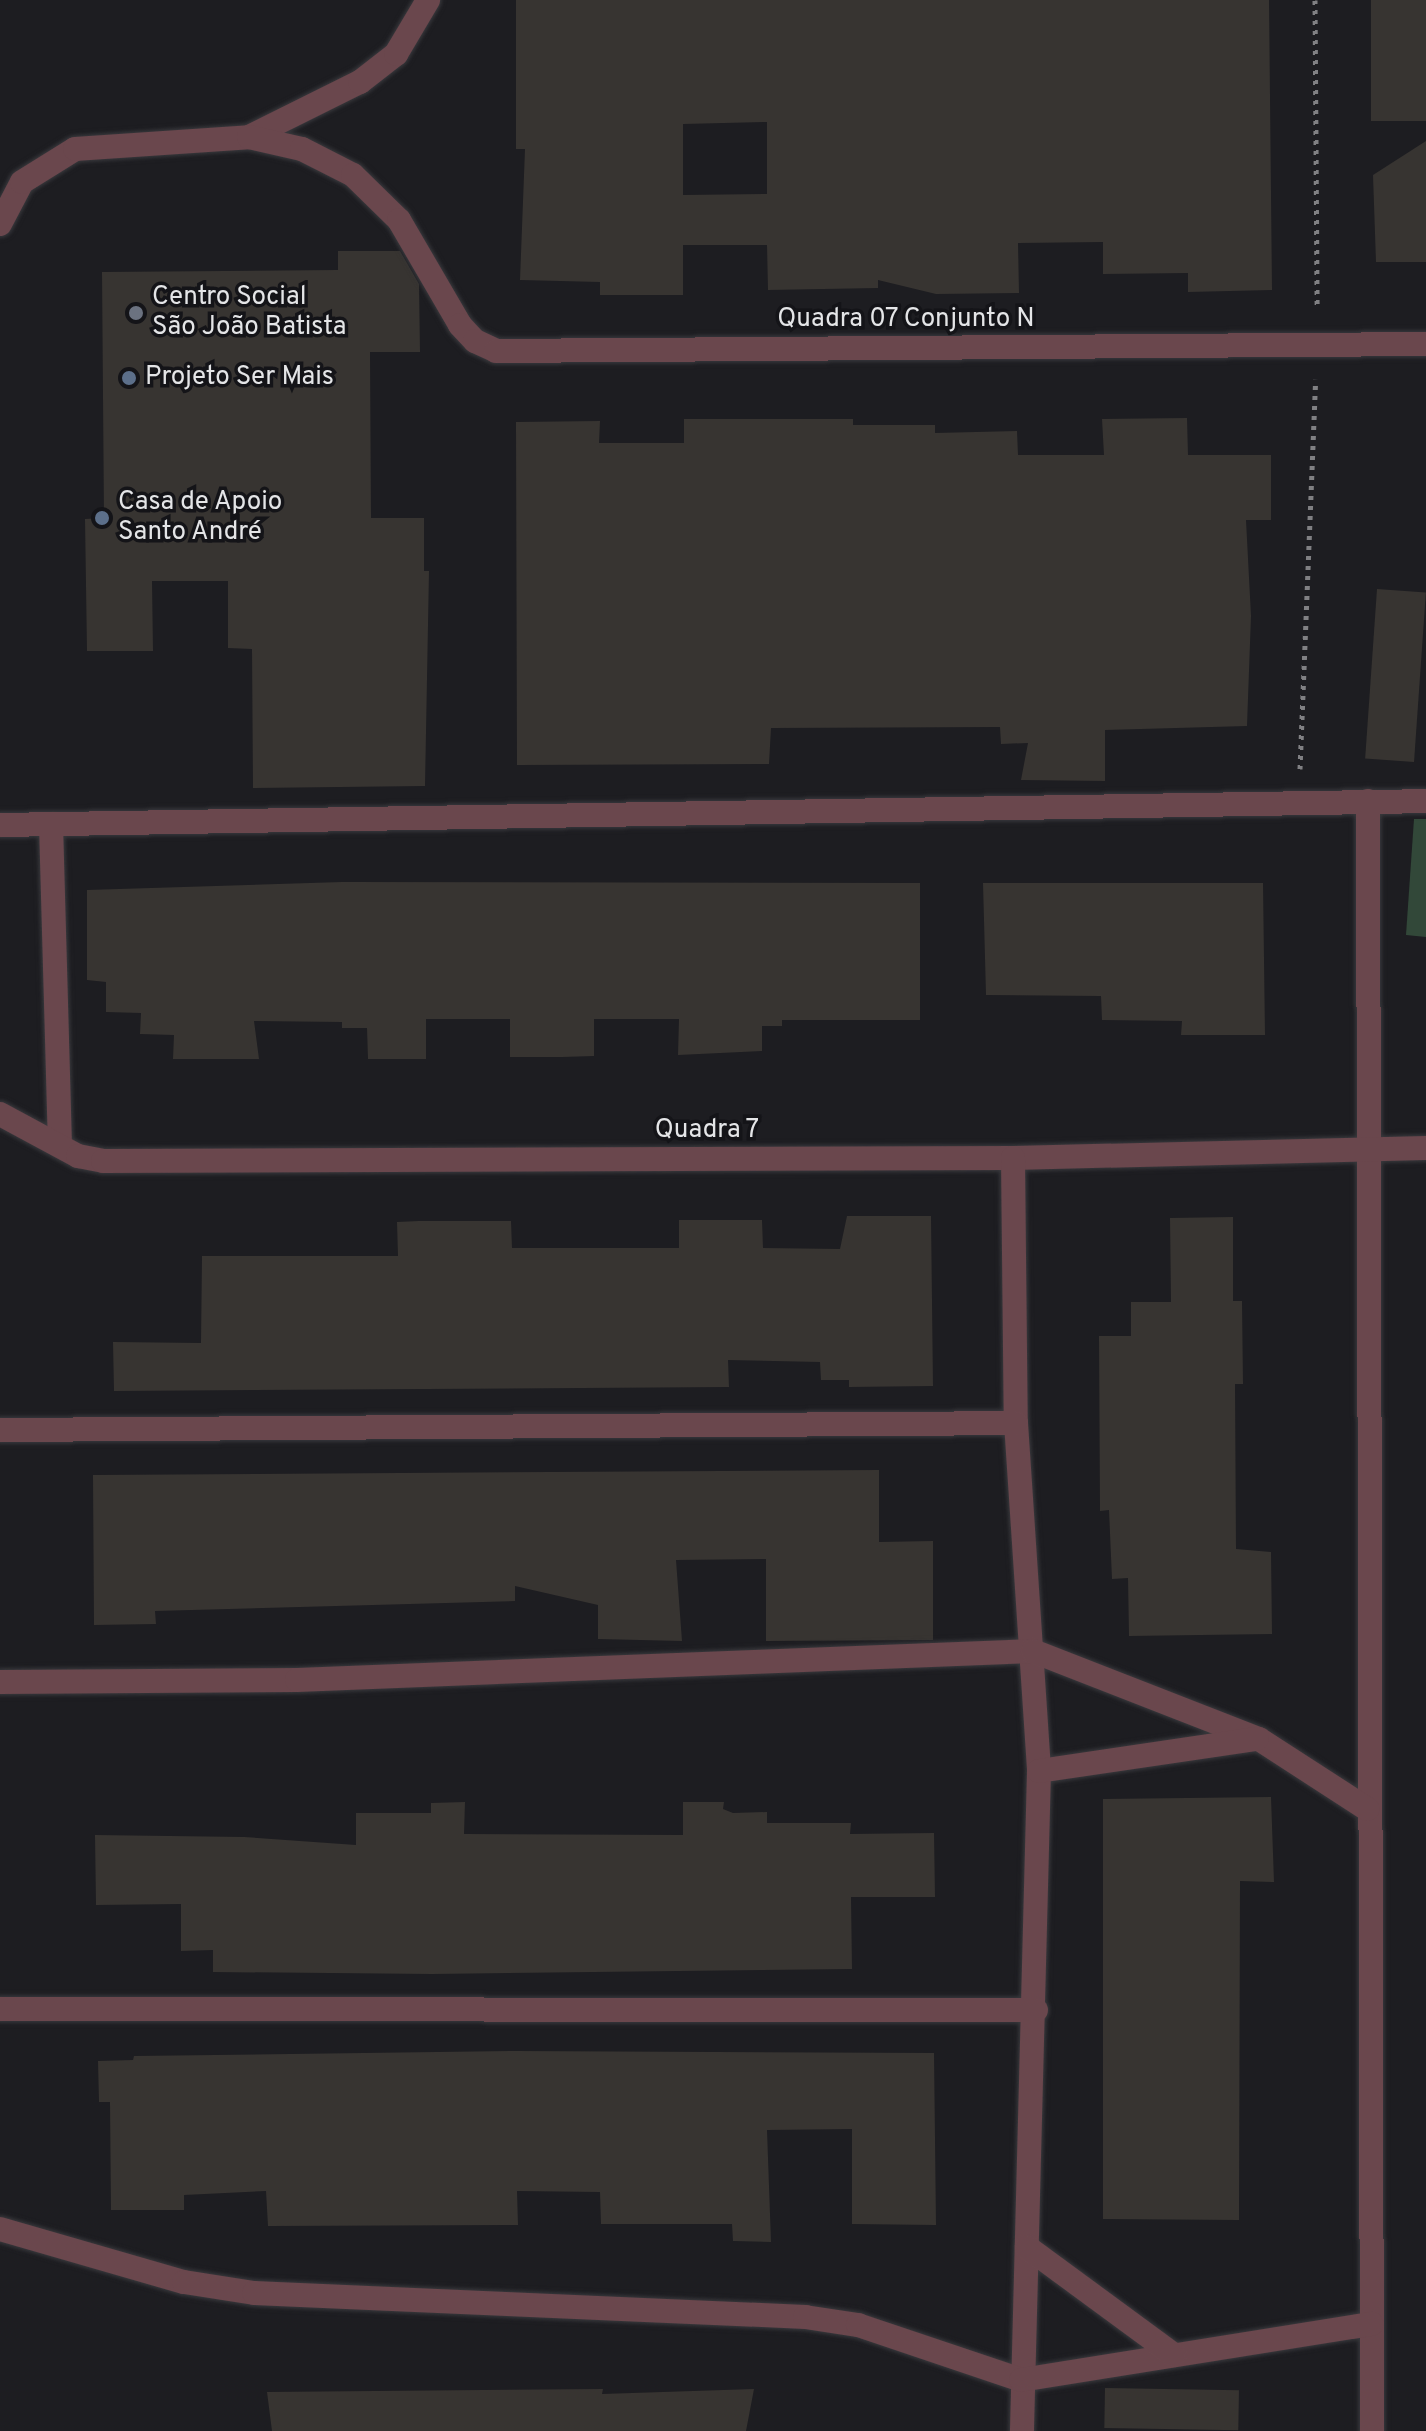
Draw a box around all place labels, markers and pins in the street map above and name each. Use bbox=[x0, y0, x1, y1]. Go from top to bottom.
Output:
place label: Centro Social São João Batista bbox=[152, 282, 347, 344]
marker: Centro Social São João Batista bbox=[127, 304, 145, 322]
place label: Projeto Ser Mais bbox=[145, 362, 334, 394]
marker: Projeto Ser Mais bbox=[120, 369, 138, 387]
place label: Casa de Apoio Santo André bbox=[118, 487, 283, 548]
marker: Casa de Apoio Santo André bbox=[93, 509, 111, 527]

